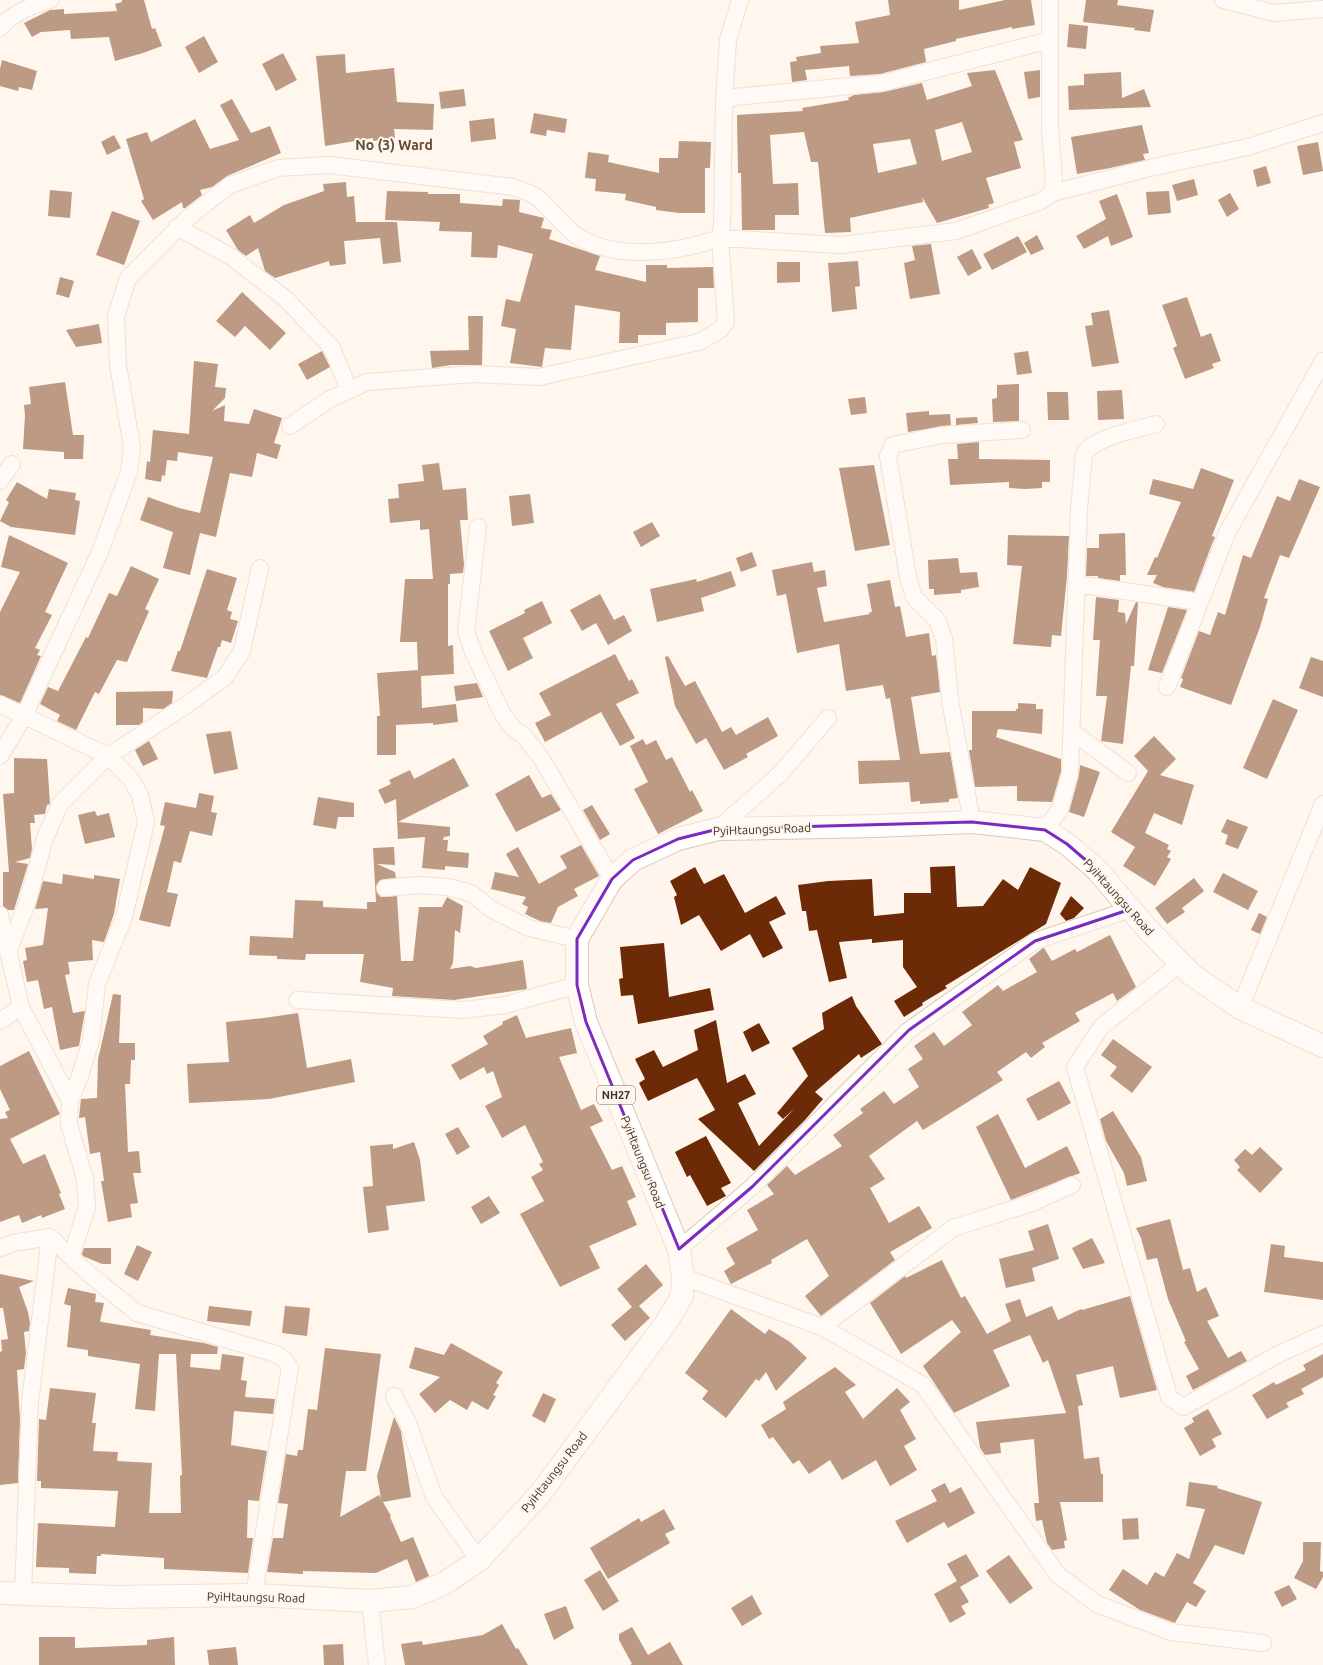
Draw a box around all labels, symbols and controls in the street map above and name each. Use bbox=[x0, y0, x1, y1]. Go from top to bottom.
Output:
district label: No (3) Ward bbox=[355, 137, 433, 153]
street label: PyiHtaungsu Road bbox=[713, 821, 811, 837]
street label: PyiHtaungsu Road bbox=[1081, 856, 1157, 938]
road number: NH27 bbox=[597, 1086, 635, 1104]
street label: PyiHtaungsu Road bbox=[619, 1114, 667, 1210]
street label: PyiHtaungsu Road bbox=[519, 1429, 589, 1515]
street label: PyiHtaungsu Road bbox=[207, 1590, 305, 1604]

